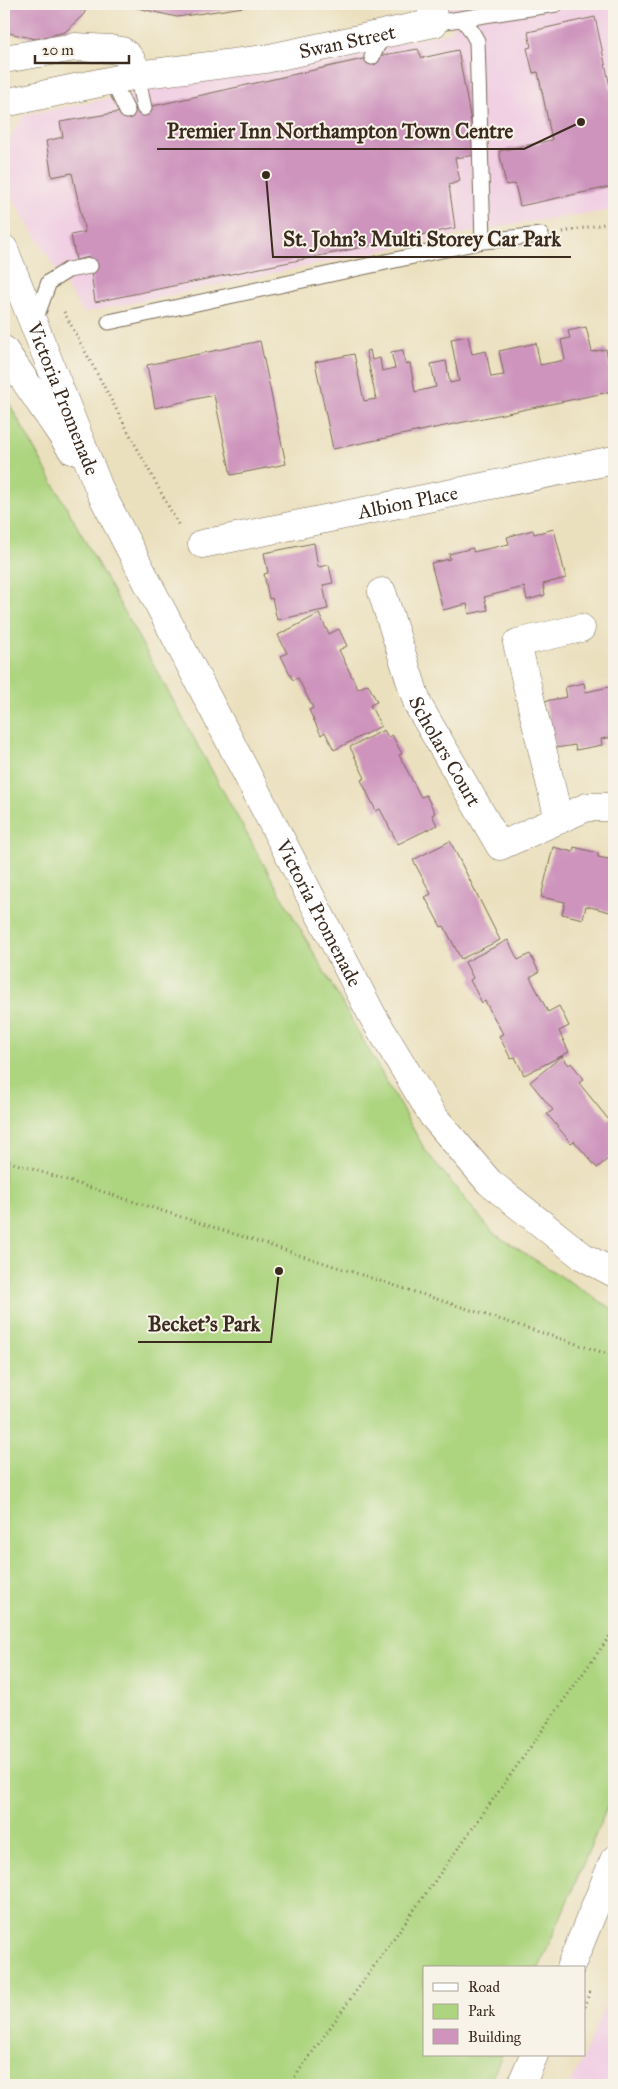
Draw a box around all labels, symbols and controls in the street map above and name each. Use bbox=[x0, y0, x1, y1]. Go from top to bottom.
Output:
street label: Swan Street bbox=[297, 20, 398, 63]
scale bar bbox=[35, 32, 129, 64]
text: 20 m bbox=[42, 41, 74, 59]
callout: Premier Inn Northampton Town Centre bbox=[157, 113, 524, 149]
text: Premier Inn Northampton Town Centre bbox=[167, 118, 513, 144]
callout: St. John's Multi Storey Car Park bbox=[273, 221, 571, 257]
text: St. John's Multi Storey Car Park bbox=[283, 226, 562, 253]
street label: Victoria Promenade bbox=[22, 318, 105, 479]
street label: Albion Place bbox=[355, 480, 460, 524]
street label: Scholars Court bbox=[404, 694, 486, 810]
street label: Victoria Promenade bbox=[271, 835, 367, 991]
callout: Becket's Park bbox=[138, 1306, 271, 1342]
text: Becket's Park bbox=[148, 1311, 261, 1337]
legend bbox=[423, 1966, 586, 2056]
text: Road bbox=[468, 1978, 500, 1996]
text: Park bbox=[468, 2002, 495, 2020]
text: Building bbox=[468, 2028, 522, 2046]

